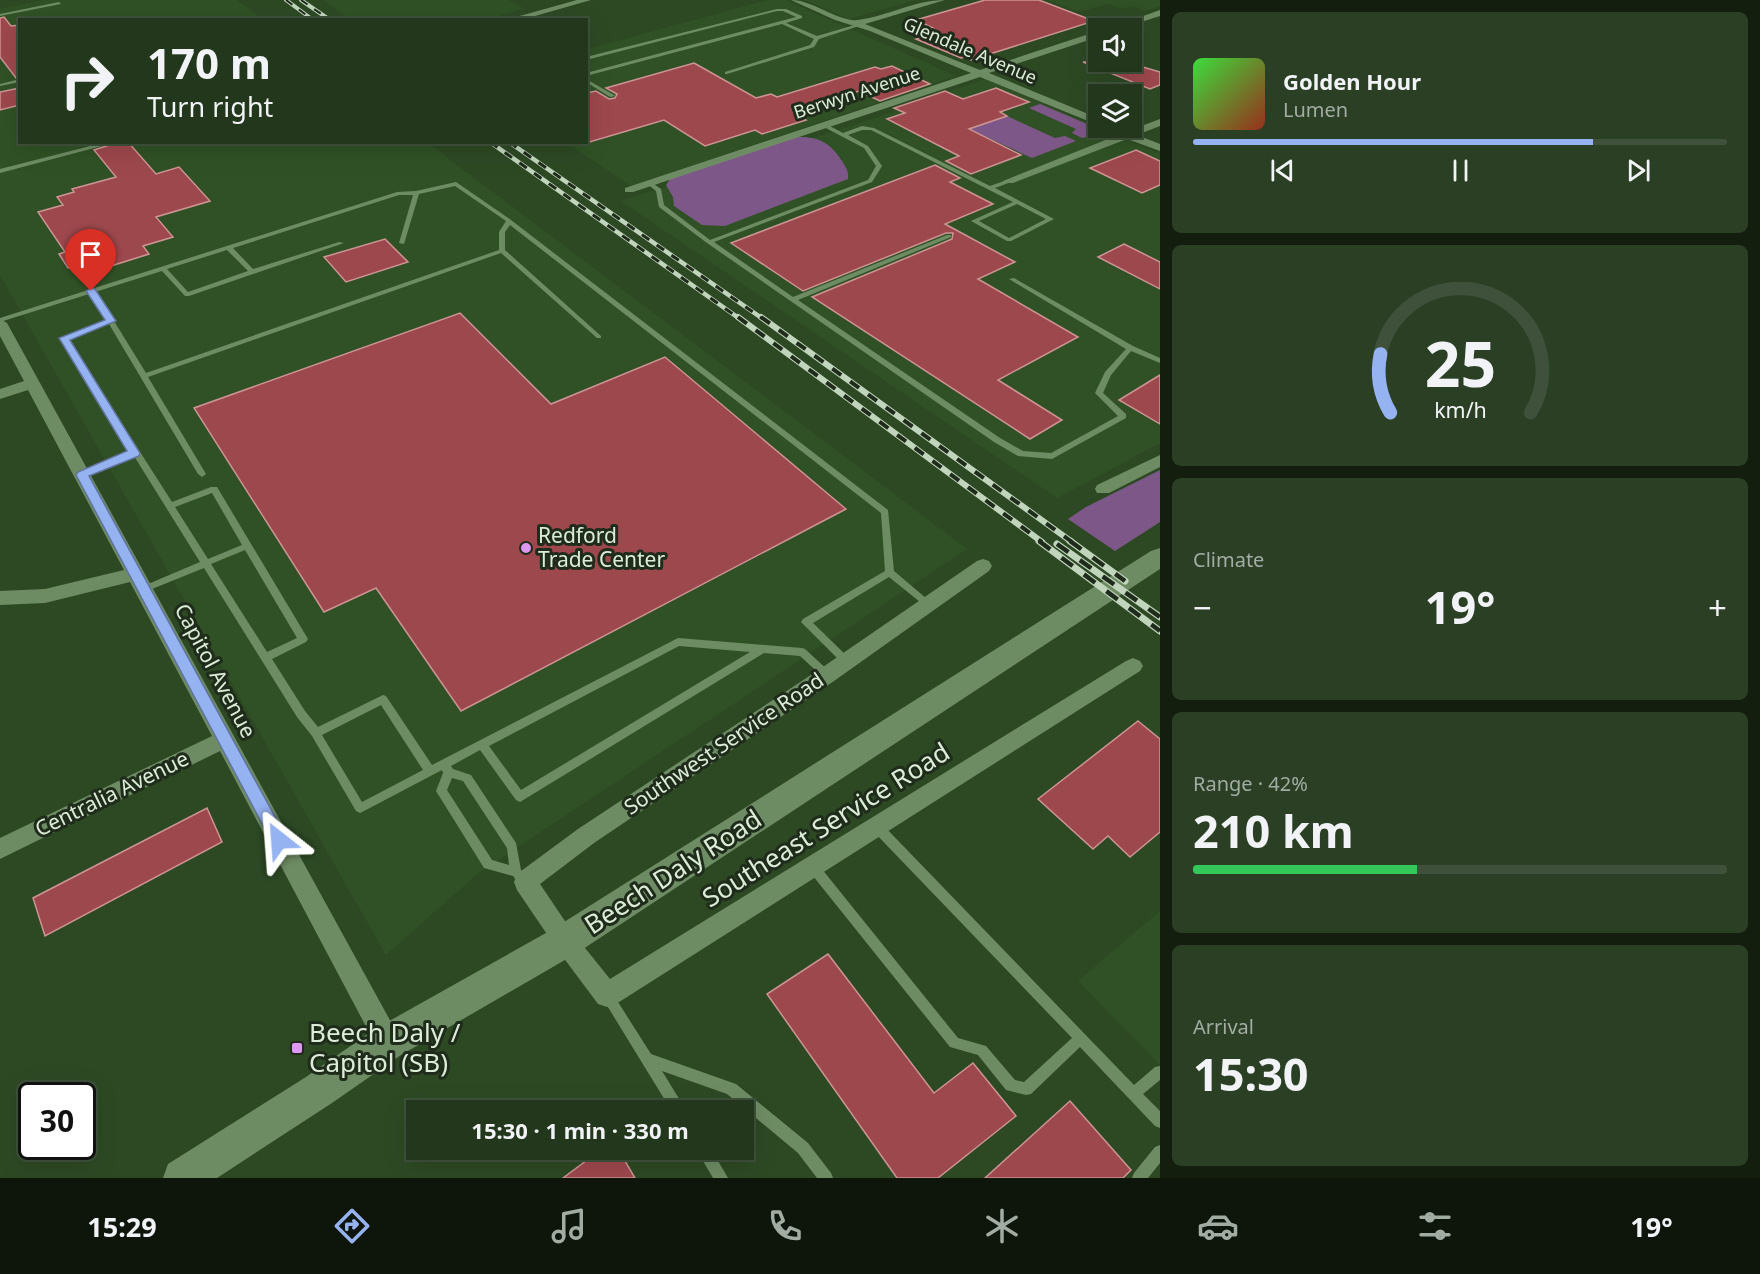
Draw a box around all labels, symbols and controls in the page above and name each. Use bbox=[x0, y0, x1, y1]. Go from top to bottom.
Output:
street label: Glendale Avenue bbox=[900, 11, 1041, 89]
map controls bbox=[1088, 18, 1142, 138]
button: sound bbox=[1088, 18, 1142, 72]
text: 170 m bbox=[147, 34, 271, 91]
icon: right bbox=[48, 42, 126, 120]
street label: Berwyn Avenue bbox=[790, 60, 923, 124]
text: Golden Hour bbox=[1283, 66, 1421, 96]
button: layers bbox=[1088, 84, 1142, 138]
text: Turn right bbox=[147, 88, 273, 125]
text: Lumen bbox=[1283, 96, 1348, 123]
icon: previous bbox=[1266, 154, 1299, 187]
icon: pause bbox=[1444, 154, 1477, 187]
icon: next bbox=[1622, 154, 1655, 187]
pin bbox=[65, 229, 116, 291]
icon: arrive bbox=[74, 238, 107, 271]
text: 25 bbox=[1424, 320, 1496, 405]
text: km/h bbox=[1434, 395, 1486, 424]
place label: Redford Trade Center bbox=[538, 521, 665, 573]
marker: Redford Trade Center bbox=[519, 541, 533, 555]
text: Climate bbox=[1193, 546, 1264, 573]
text: 19° bbox=[1425, 576, 1495, 637]
text: − bbox=[1193, 585, 1212, 630]
text: + bbox=[1708, 585, 1727, 630]
street label: Capitol Avenue bbox=[169, 598, 263, 743]
street label: Southwest Service Road bbox=[618, 666, 829, 821]
street label: Southeast Service Road bbox=[695, 733, 956, 915]
street label: Centralia Avenue bbox=[30, 744, 193, 842]
text: Range · 42% bbox=[1193, 770, 1308, 797]
street label: Beech Daly Road bbox=[577, 800, 768, 942]
text: 210 km bbox=[1193, 800, 1354, 861]
position arrow bbox=[247, 808, 311, 872]
text: Arrival bbox=[1193, 1013, 1254, 1040]
place label: Beech Daly / Capitol (SB) bbox=[309, 1014, 461, 1080]
marker: Beech Daly / Capitol (SB) bbox=[290, 1041, 304, 1055]
text: 15:30 bbox=[1193, 1043, 1309, 1104]
speed limit sign: 30 bbox=[18, 1082, 96, 1160]
text: 15:30 · 1 min · 330 m bbox=[471, 1115, 689, 1145]
icon: directions bbox=[331, 1205, 373, 1247]
icon: music bbox=[548, 1205, 590, 1247]
icon: phone bbox=[764, 1205, 806, 1247]
icon: climate bbox=[981, 1205, 1023, 1247]
icon: car bbox=[1197, 1205, 1239, 1247]
icon: filters bbox=[1414, 1205, 1456, 1247]
text: 15:29 bbox=[87, 1208, 157, 1245]
text: 19° bbox=[1630, 1208, 1673, 1245]

